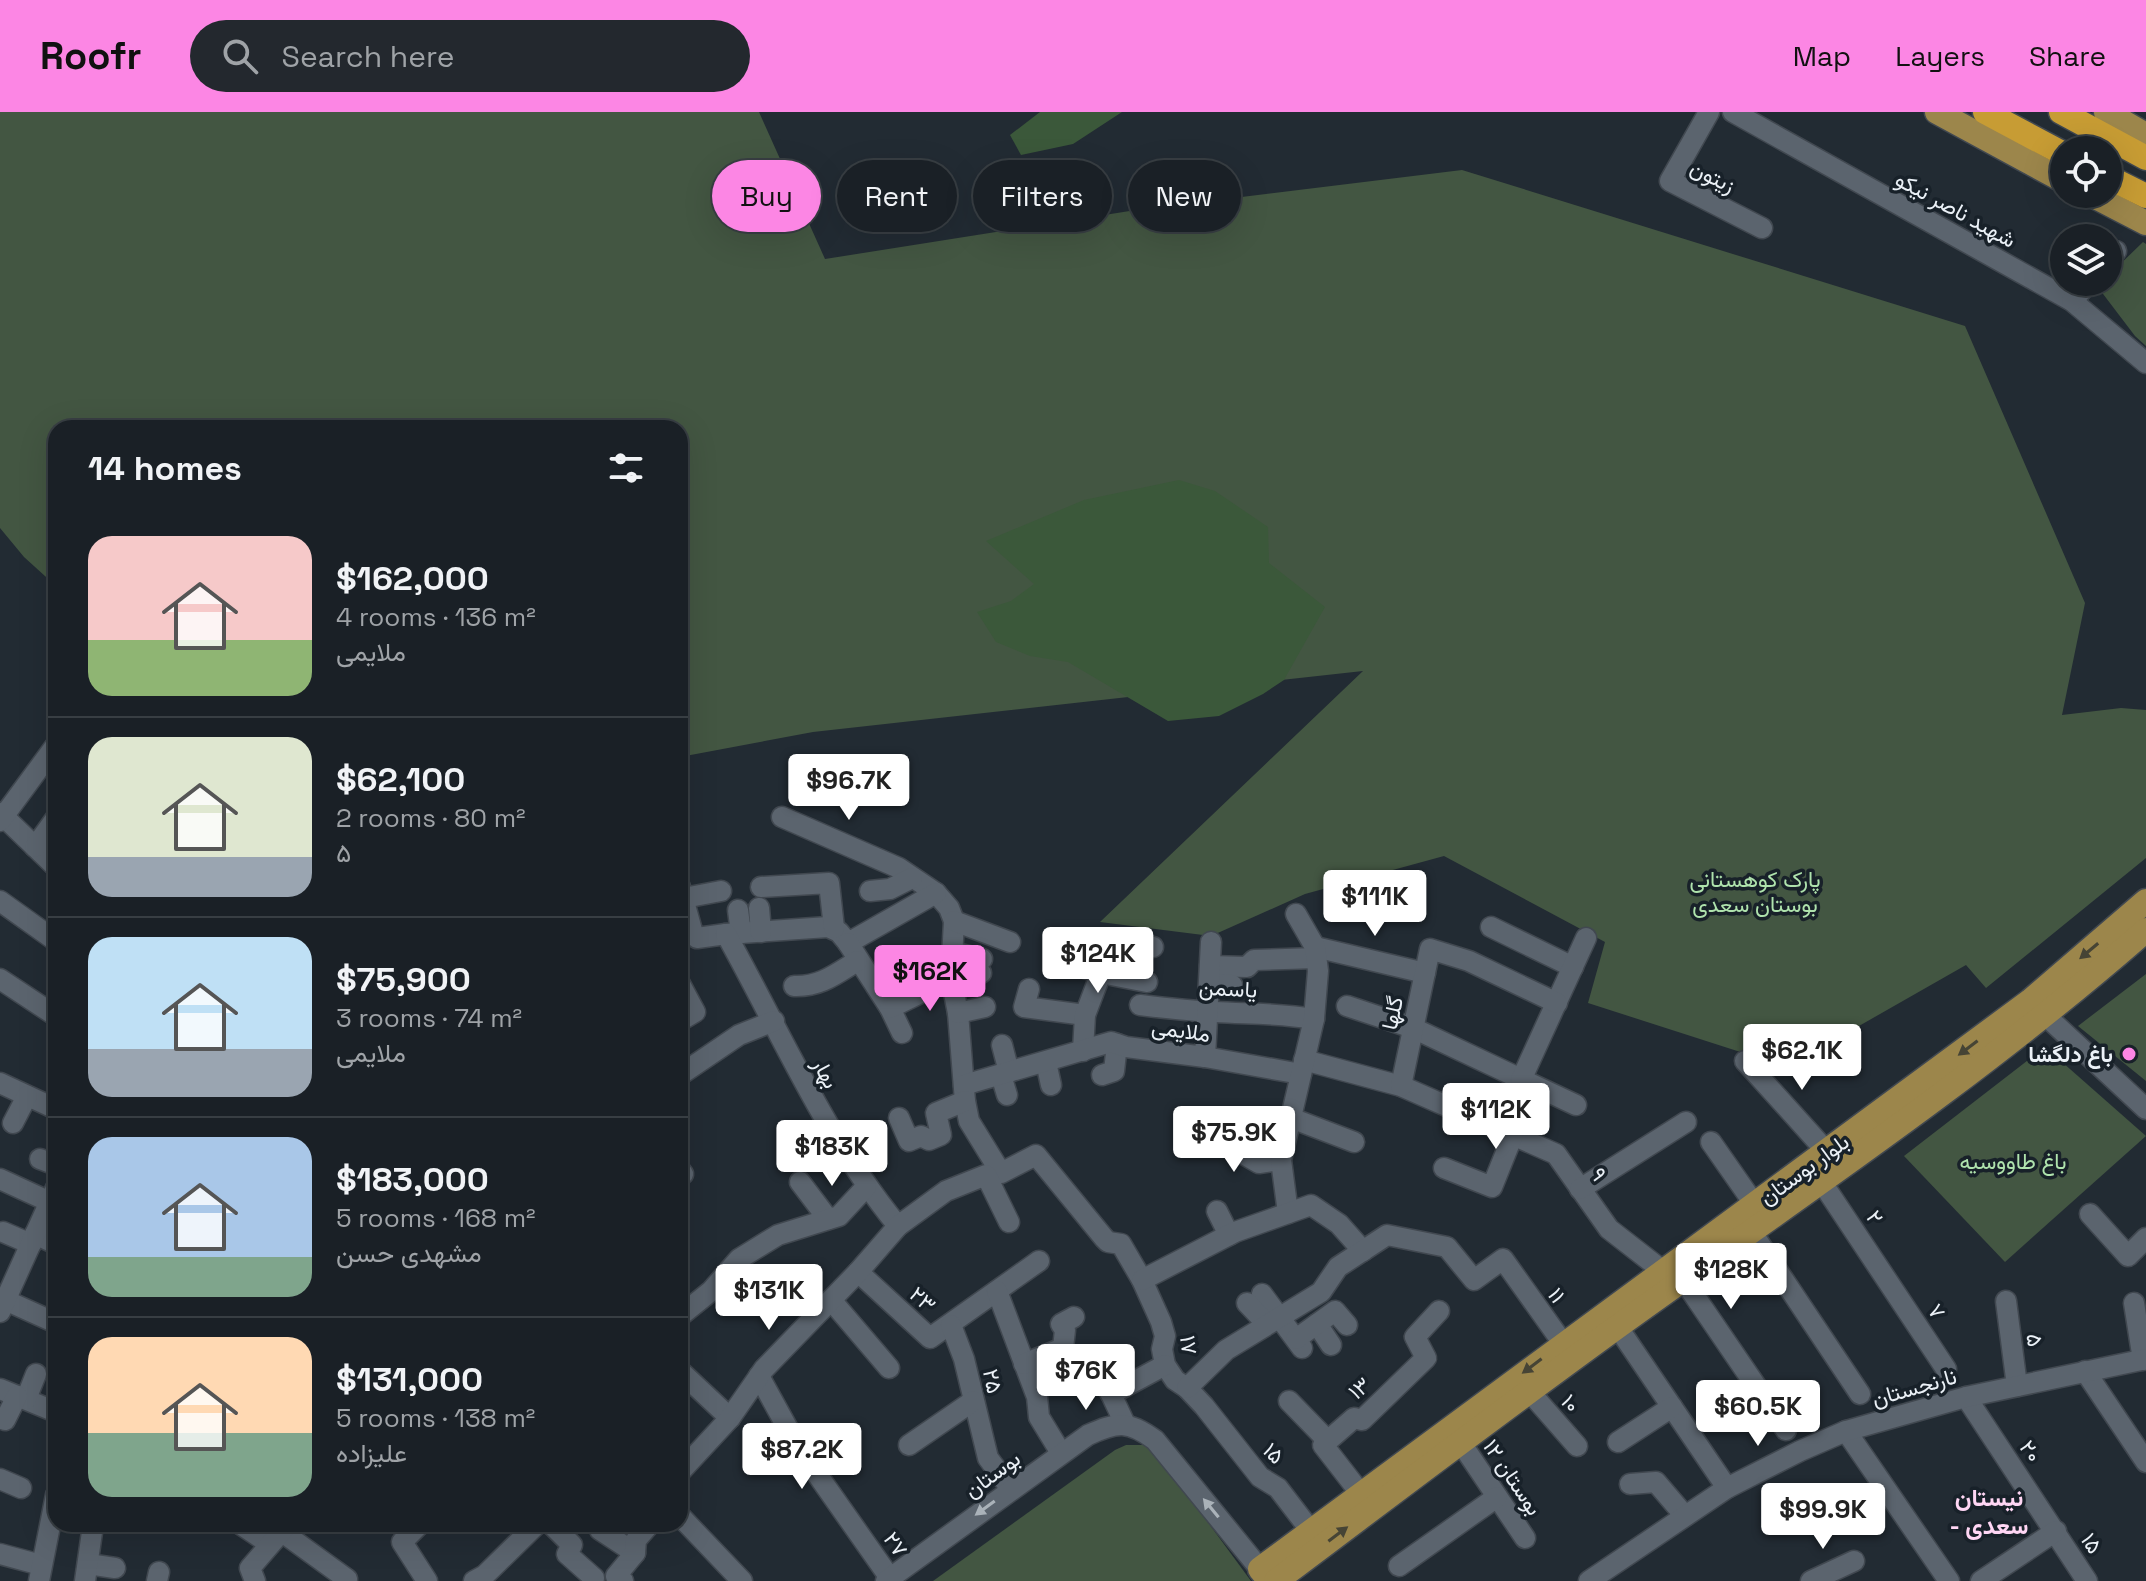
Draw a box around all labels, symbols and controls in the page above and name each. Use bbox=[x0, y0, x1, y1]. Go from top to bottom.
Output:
search box bbox=[190, 20, 750, 92]
text: Roofr bbox=[40, 32, 142, 80]
icon: search bbox=[218, 34, 262, 78]
text: Search here bbox=[282, 37, 454, 76]
text: Map bbox=[1793, 38, 1851, 74]
text: Layers bbox=[1895, 38, 1985, 74]
text: Share bbox=[2029, 38, 2106, 74]
map controls bbox=[2050, 136, 2122, 296]
button: locate bbox=[2050, 136, 2122, 208]
street label: زیتون bbox=[1686, 153, 1740, 199]
chip: Buy bbox=[712, 160, 821, 232]
chip: Rent bbox=[837, 160, 957, 232]
chip: Filters bbox=[973, 160, 1112, 232]
chip: New bbox=[1128, 160, 1241, 232]
street label: شهید ناصر نیکو bbox=[1891, 164, 2021, 254]
button: layers bbox=[2050, 224, 2122, 296]
icon: filters bbox=[604, 446, 648, 490]
text: 14 homes bbox=[88, 447, 242, 490]
text: $162,000 bbox=[336, 557, 489, 600]
icon: home bbox=[152, 568, 248, 664]
text: 4 rooms · 136 m² bbox=[336, 600, 536, 634]
text: ملایمی bbox=[336, 635, 406, 669]
pin: $96.7K bbox=[784, 754, 914, 822]
text: $62,100 bbox=[336, 758, 465, 801]
text: $96.7K bbox=[806, 763, 892, 797]
icon: home bbox=[152, 769, 248, 865]
text: 2 rooms · 80 m² bbox=[336, 801, 526, 835]
text: ۵ bbox=[336, 836, 351, 870]
park label: پارک کوهستانی بوستان سعدی bbox=[1689, 865, 1821, 918]
pin: $111K bbox=[1319, 870, 1431, 938]
text: $111K bbox=[1341, 879, 1409, 913]
pin: $124K bbox=[1042, 927, 1154, 995]
text: $124K bbox=[1060, 936, 1136, 970]
one-way arrow bbox=[2079, 942, 2099, 959]
pin: $162K bbox=[874, 945, 986, 1013]
text: $162K bbox=[892, 954, 968, 988]
text: $75,900 bbox=[336, 958, 471, 1001]
icon: home bbox=[152, 969, 248, 1065]
street label: یاسمن bbox=[1198, 972, 1258, 1004]
street label: گلها bbox=[1375, 993, 1409, 1032]
text: 3 rooms · 74 m² bbox=[336, 1001, 522, 1035]
street label: ملایمی bbox=[1150, 1012, 1212, 1048]
pin: $62.1K bbox=[1737, 1024, 1867, 1092]
text: $62.1K bbox=[1761, 1033, 1843, 1067]
text: ملایمی bbox=[336, 1036, 406, 1070]
one-way arrow bbox=[1958, 1039, 1978, 1055]
place label: باغ دلگشا bbox=[2028, 1040, 2113, 1069]
marker: باغ دلگشا bbox=[2120, 1045, 2138, 1063]
street label: بهار bbox=[806, 1052, 846, 1093]
pin: $112K bbox=[1440, 1083, 1552, 1151]
text: $112K bbox=[1461, 1092, 1531, 1126]
pin: $75.9K bbox=[1169, 1106, 1299, 1174]
text: $75.9K bbox=[1191, 1115, 1277, 1149]
pin: $183K bbox=[776, 1120, 888, 1188]
street label: بلوار بوستان bbox=[1754, 1127, 1854, 1211]
text: $183K bbox=[794, 1129, 870, 1163]
park label: باغ طاووسیه bbox=[1960, 1147, 2066, 1176]
text: $183,000 bbox=[336, 1158, 489, 1201]
street label: ۹ bbox=[1584, 1162, 1614, 1186]
icon: home bbox=[152, 1169, 248, 1265]
text: 5 rooms · 168 m² bbox=[336, 1201, 536, 1235]
street label: ۲ bbox=[1860, 1204, 1890, 1230]
text: مشهدی حسن bbox=[336, 1236, 482, 1270]
pin: $128K bbox=[1675, 1243, 1787, 1311]
text: $128K bbox=[1694, 1252, 1768, 1286]
pin: $131K bbox=[713, 1264, 825, 1332]
text: $131K bbox=[734, 1273, 804, 1307]
street label: ۲۳ bbox=[904, 1280, 942, 1318]
street label: ۱۱ bbox=[1542, 1282, 1572, 1308]
street label: ۷ bbox=[1922, 1298, 1952, 1324]
street label: ۵ bbox=[2020, 1332, 2050, 1348]
street label: ۱۷ bbox=[1174, 1334, 1204, 1356]
pin: $76K bbox=[1039, 1344, 1133, 1412]
text: $76K bbox=[1055, 1353, 1117, 1387]
text: $131,000 bbox=[336, 1358, 483, 1401]
one-way arrow bbox=[1522, 1358, 1542, 1374]
street label: نارنجستان bbox=[1868, 1362, 1960, 1412]
street label: ۲۵ bbox=[977, 1366, 1009, 1396]
icon: home bbox=[152, 1369, 248, 1465]
street label: ۱۳ bbox=[1342, 1371, 1376, 1405]
pin: $60.5K bbox=[1693, 1380, 1823, 1448]
street label: ۱۰ bbox=[1555, 1388, 1587, 1418]
text: $60.5K bbox=[1714, 1389, 1802, 1423]
text: 5 rooms · 138 m² bbox=[336, 1401, 535, 1435]
pin: $87.2K bbox=[737, 1423, 867, 1491]
text: $87.2K bbox=[760, 1432, 844, 1466]
street label: بوستان ۱۲ bbox=[1477, 1433, 1549, 1521]
street label: ۲۰ bbox=[2014, 1435, 2048, 1467]
text: علیزاده bbox=[336, 1436, 407, 1470]
street label: ۱۵ bbox=[1257, 1436, 1291, 1470]
street label: بوستان bbox=[958, 1444, 1026, 1504]
district label: نیستان - سعدی bbox=[1949, 1482, 2029, 1541]
pin: $99.9K bbox=[1758, 1483, 1888, 1551]
text: $99.9K bbox=[1779, 1492, 1867, 1526]
one-way arrow bbox=[1203, 1499, 1220, 1519]
one-way arrow bbox=[974, 1500, 996, 1516]
street label: ۲۷ bbox=[878, 1526, 915, 1562]
one-way arrow bbox=[1328, 1527, 1348, 1543]
street label: ۱۵ bbox=[2075, 1527, 2109, 1559]

